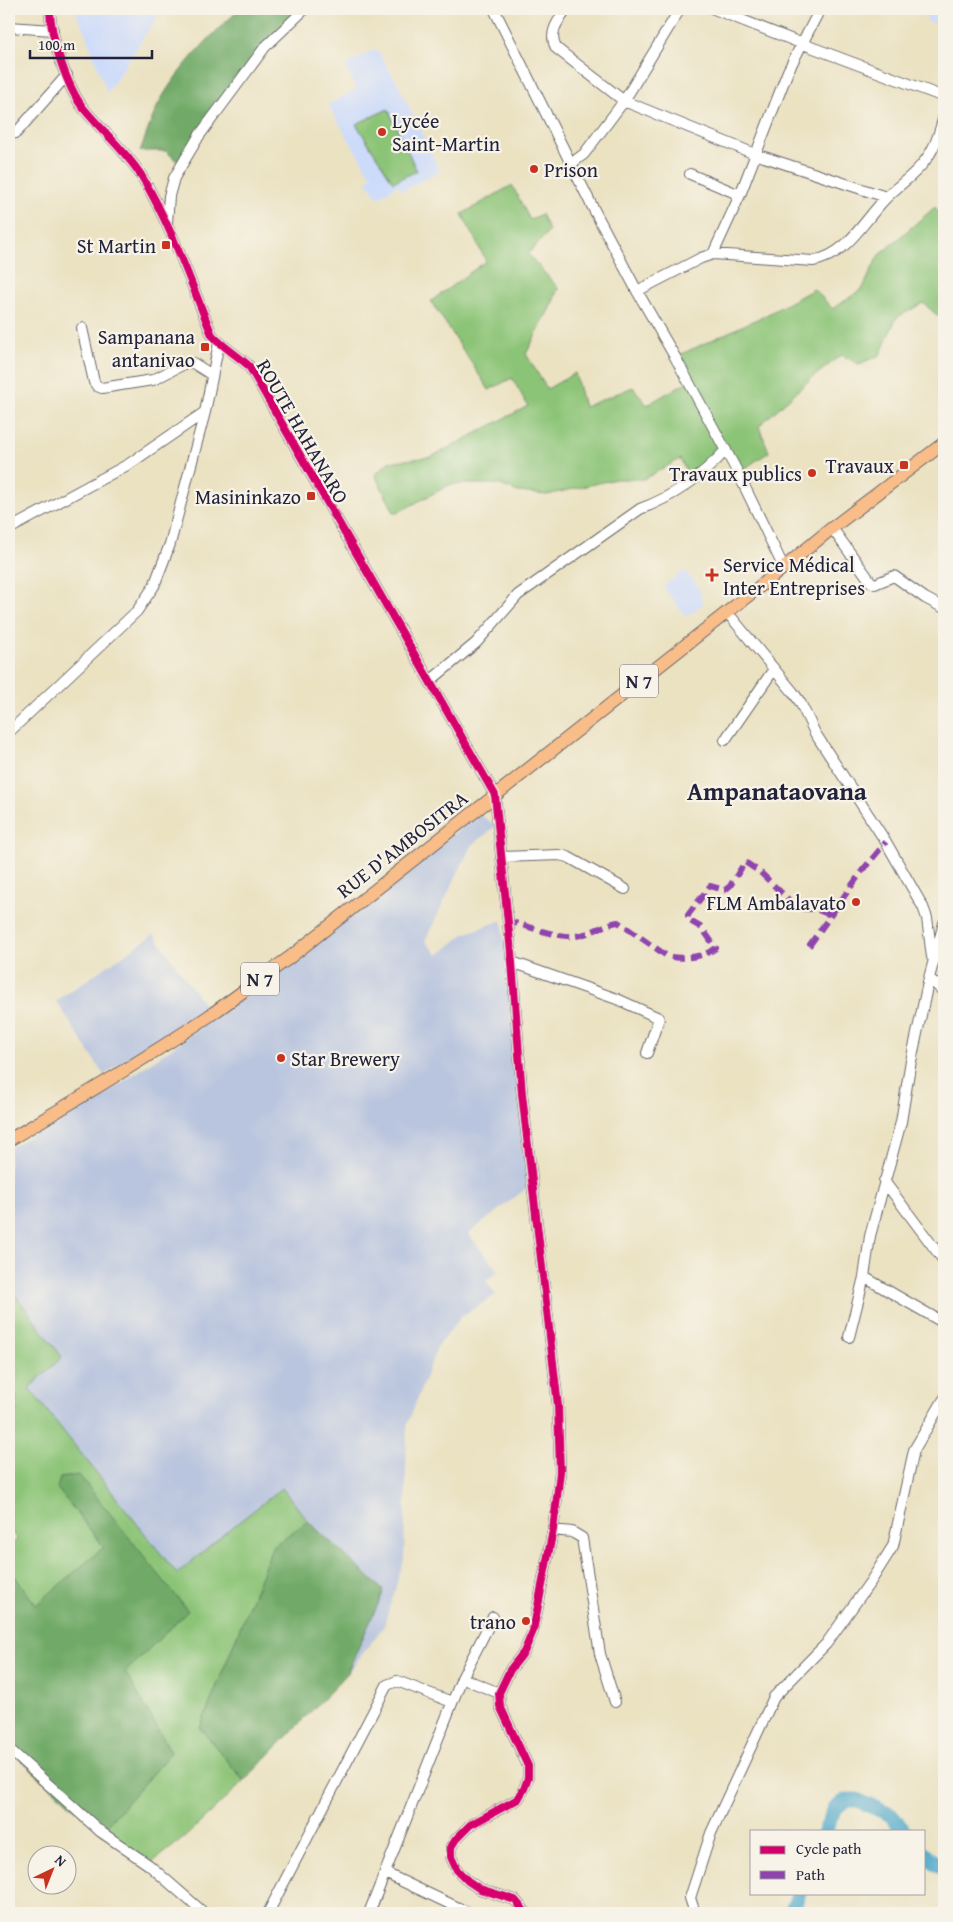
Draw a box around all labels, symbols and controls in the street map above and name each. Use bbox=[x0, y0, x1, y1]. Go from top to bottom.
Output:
scale bar bbox=[30, 28, 152, 60]
text: 100 m bbox=[38, 34, 76, 55]
place label: Lycée Saint-Martin bbox=[392, 106, 500, 158]
marker: Lycée Saint-Martin bbox=[376, 126, 388, 138]
place label: Prison bbox=[544, 155, 598, 184]
marker: Prison bbox=[528, 163, 540, 175]
place label: St Martin bbox=[77, 231, 156, 260]
marker: St Martin bbox=[160, 239, 172, 251]
place label: Sampanana antanivao bbox=[98, 322, 196, 374]
marker: Sampanana antanivao bbox=[199, 341, 211, 353]
street label: ROUTE HAHANARO bbox=[250, 353, 356, 509]
place label: Travaux bbox=[826, 451, 895, 480]
place label: Travaux publics bbox=[669, 459, 802, 488]
marker: Travaux bbox=[898, 459, 910, 471]
marker: Travaux publics bbox=[806, 467, 818, 479]
place label: Masininkazo bbox=[195, 482, 301, 511]
marker: Masininkazo bbox=[305, 490, 317, 502]
place label: Service Médical Inter Entreprises bbox=[723, 550, 865, 602]
marker: Service Médical Inter Entreprises bbox=[705, 568, 719, 582]
road number: N 7 bbox=[620, 664, 658, 698]
district label: Ampanataovana bbox=[687, 773, 867, 809]
street label: RUE D'AMBOSITRA bbox=[330, 784, 474, 904]
place label: FLM Ambalavato bbox=[706, 888, 846, 917]
marker: FLM Ambalavato bbox=[850, 896, 862, 908]
road number: N 7 bbox=[241, 962, 279, 996]
place label: Star Brewery bbox=[291, 1044, 400, 1073]
marker: Star Brewery bbox=[275, 1052, 287, 1064]
place label: trano bbox=[470, 1607, 516, 1636]
marker: trano bbox=[520, 1615, 532, 1627]
legend bbox=[750, 1830, 926, 1894]
text: Cycle path bbox=[796, 1838, 862, 1859]
north arrow bbox=[28, 1844, 78, 1894]
text: N bbox=[51, 1850, 72, 1871]
text: Path bbox=[796, 1864, 825, 1885]

